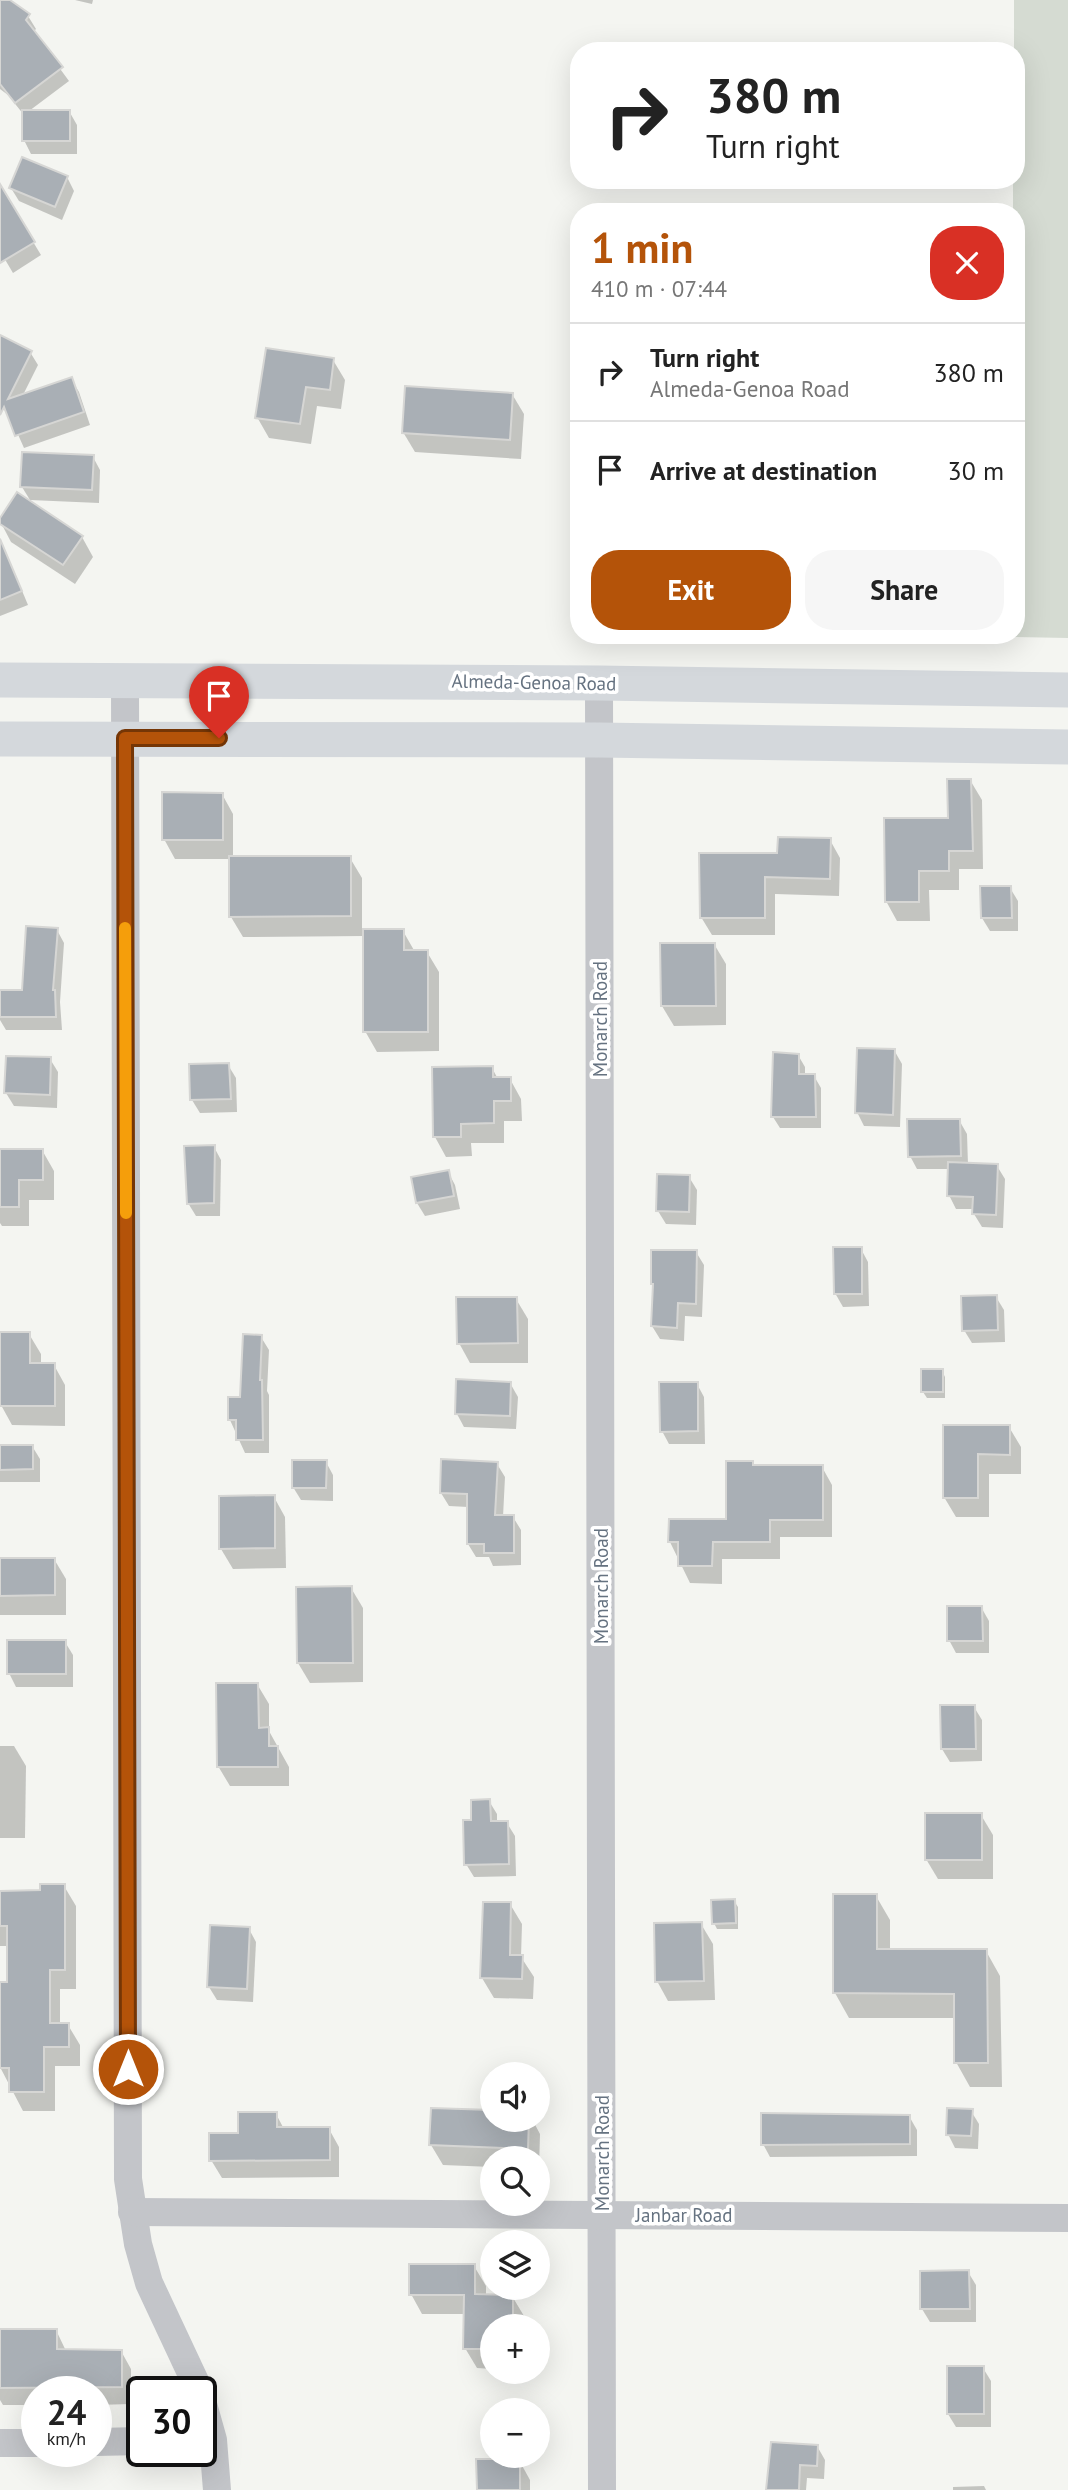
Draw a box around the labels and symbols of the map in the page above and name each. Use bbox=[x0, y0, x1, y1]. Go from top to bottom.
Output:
pin bbox=[189, 666, 249, 738]
street label: Almeda-Genoa Road bbox=[451, 669, 617, 695]
street label: Monarch Road bbox=[588, 961, 612, 1077]
street label: Monarch Road bbox=[589, 1528, 613, 1644]
position arrow bbox=[91, 2032, 165, 2106]
street label: Monarch Road bbox=[590, 2095, 614, 2211]
street label: Janbar Road bbox=[635, 2203, 732, 2227]
speed limit sign: 30 bbox=[126, 2376, 217, 2467]

